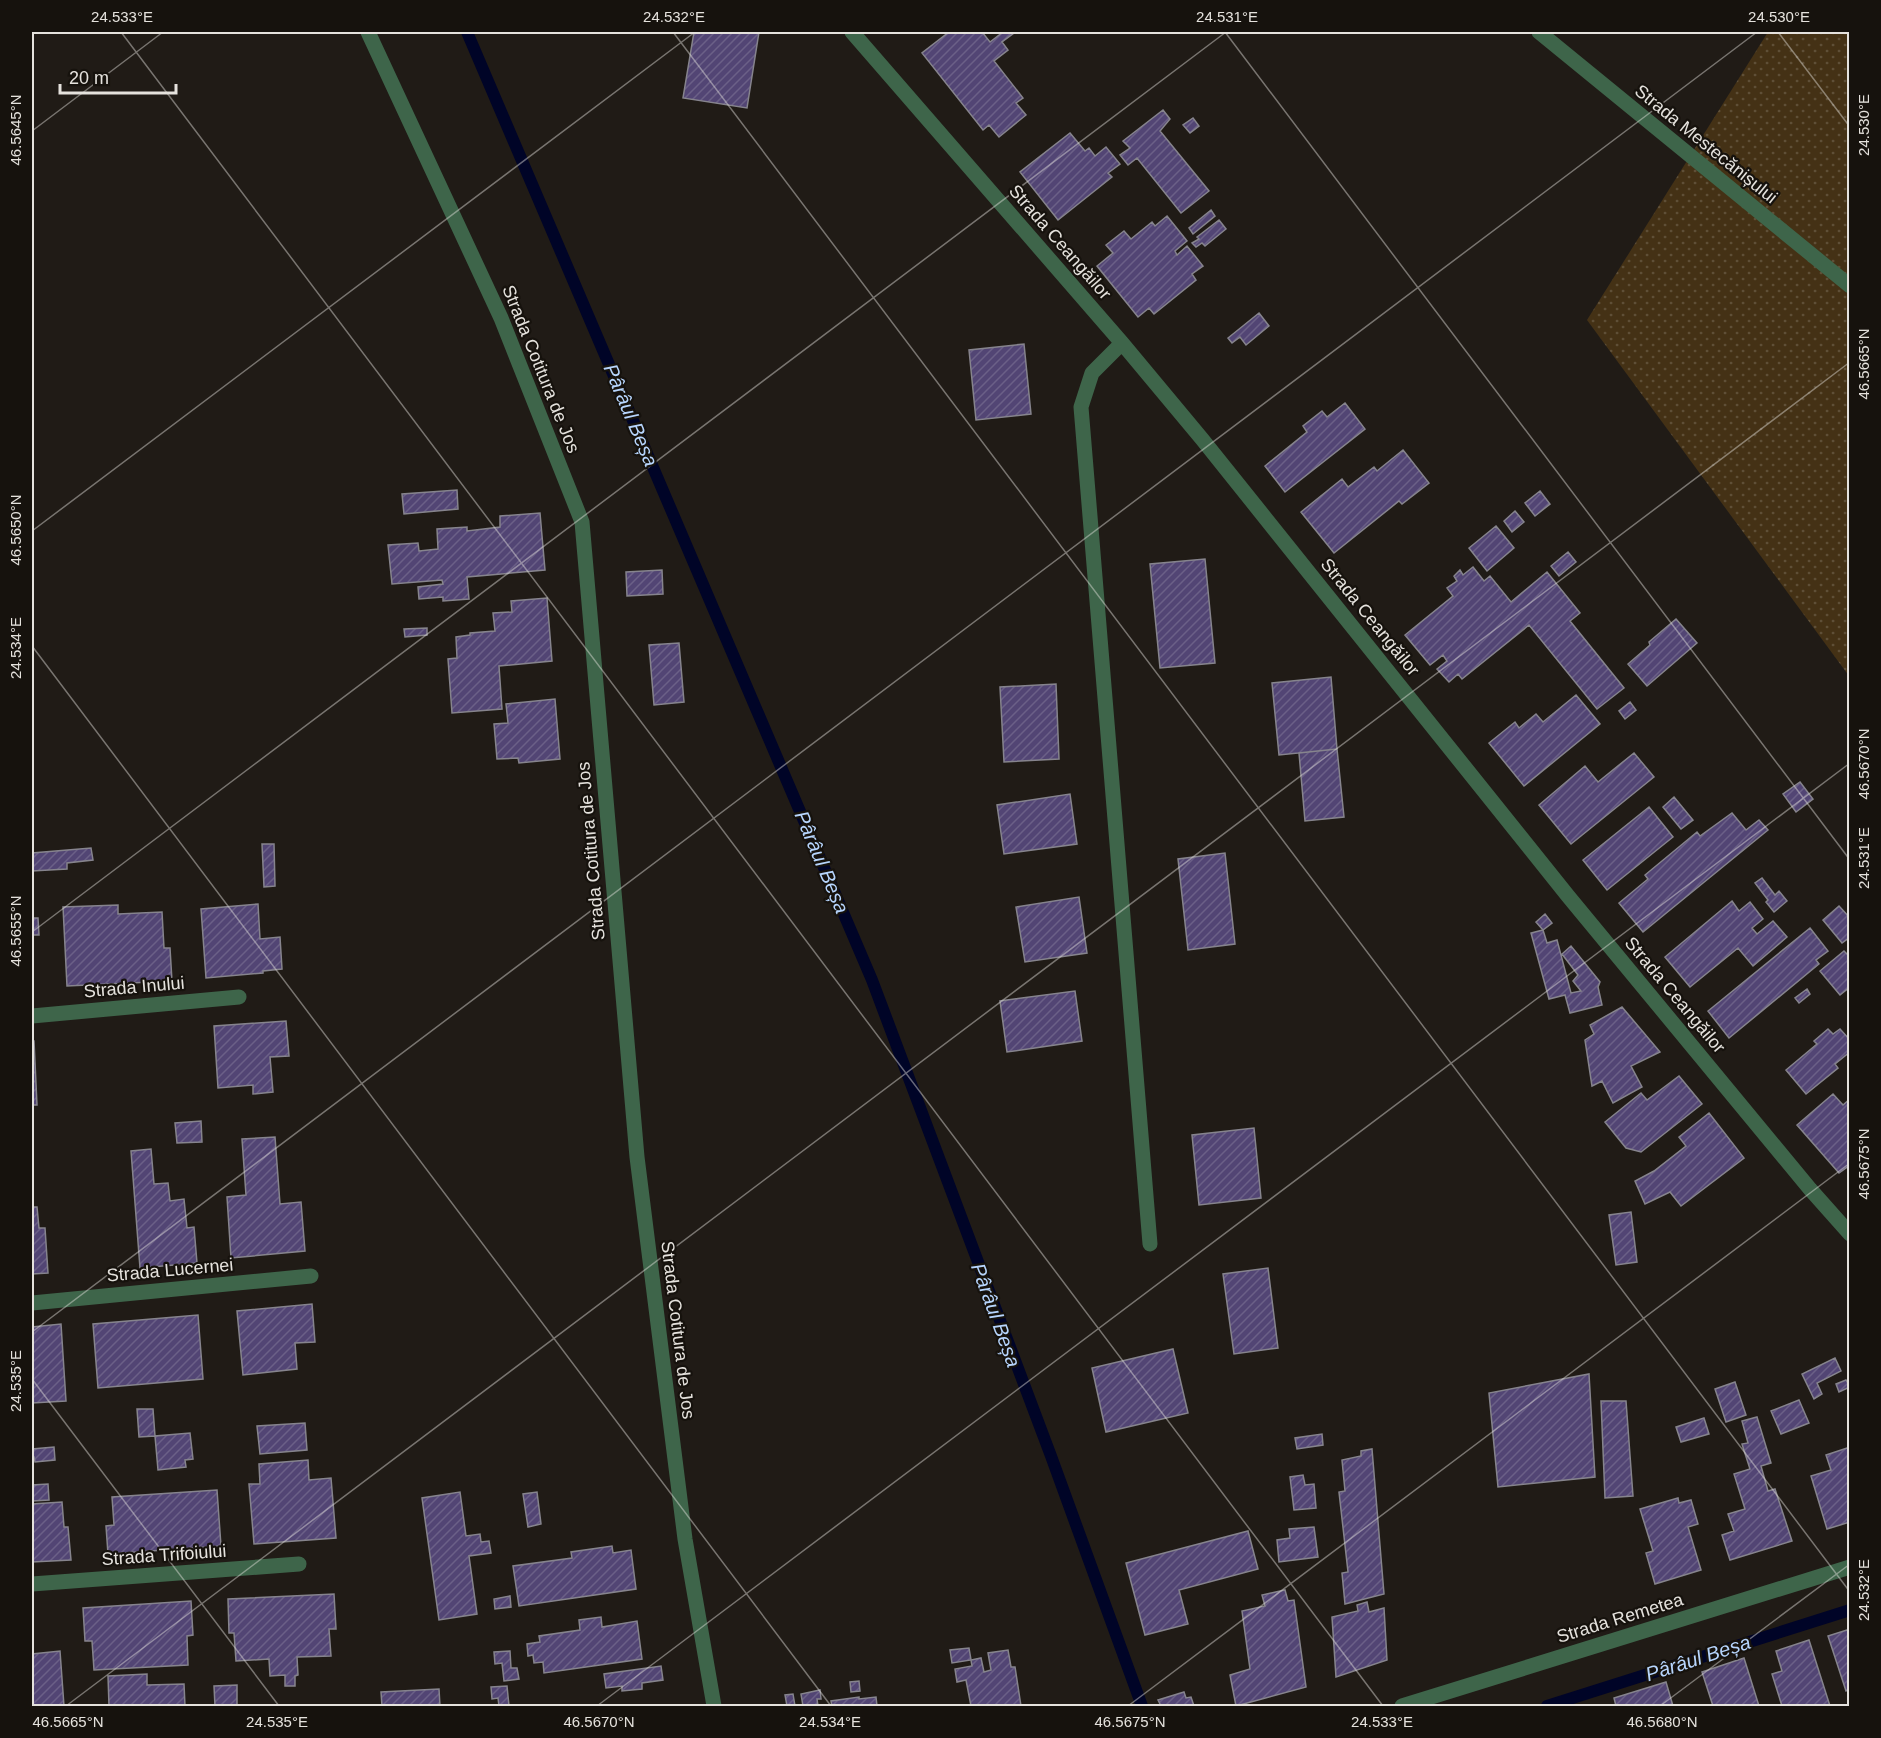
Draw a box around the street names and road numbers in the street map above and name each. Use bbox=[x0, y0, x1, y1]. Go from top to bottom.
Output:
street label: Strada Mestecănișului bbox=[1631, 81, 1781, 207]
street label: Strada Ceangăilor bbox=[1005, 181, 1115, 303]
street label: Strada Cotitura de Jos bbox=[498, 282, 584, 456]
street label: Strada Ceangăilor bbox=[1317, 554, 1423, 680]
street label: Strada Cotitura de Jos bbox=[573, 761, 609, 941]
street label: Strada Ceangăilor bbox=[1621, 933, 1729, 1057]
street label: Strada Inului bbox=[83, 973, 185, 1001]
street label: Strada Cotitura de Jos bbox=[657, 1240, 699, 1420]
street label: Strada Lucernei bbox=[106, 1254, 234, 1286]
street label: Strada Trifoiului bbox=[101, 1541, 227, 1569]
street label: Strada Remetea bbox=[1554, 1589, 1687, 1647]

